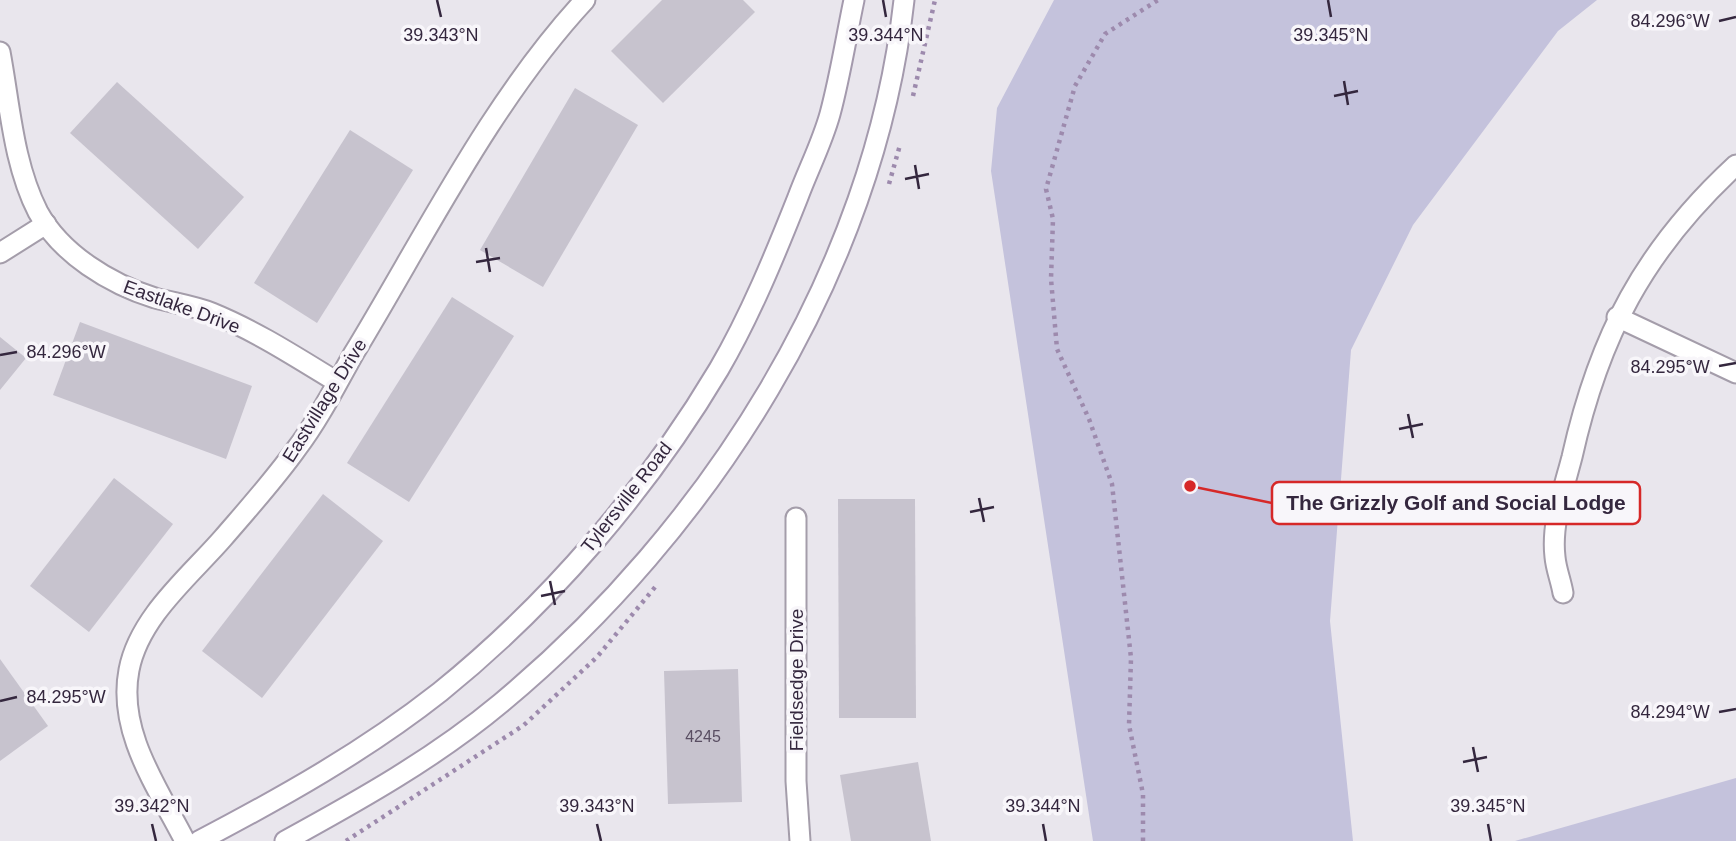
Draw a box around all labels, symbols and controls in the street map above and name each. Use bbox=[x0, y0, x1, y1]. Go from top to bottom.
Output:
text: 84.296°W bbox=[1630, 11, 1710, 31]
text: 39.343°N bbox=[403, 25, 479, 45]
text: 39.344°N bbox=[848, 25, 924, 45]
text: 39.345°N bbox=[1293, 25, 1369, 45]
street label: Eastlake Drive bbox=[121, 276, 243, 337]
street label: Eastvillage Drive bbox=[278, 335, 371, 466]
text: 84.296°W bbox=[26, 342, 106, 362]
text: 84.295°W bbox=[1630, 357, 1710, 377]
street label: Tylersville Road bbox=[577, 438, 676, 557]
callout: The Grizzly Golf and Social Lodge bbox=[1272, 482, 1640, 524]
text: The Grizzly Golf and Social Lodge bbox=[1286, 491, 1626, 514]
street label: Fieldsedge Drive bbox=[786, 609, 807, 751]
text: 84.295°W bbox=[26, 687, 106, 707]
text: 84.294°W bbox=[1630, 702, 1710, 722]
house number: 4245 bbox=[685, 728, 721, 745]
text: 39.342°N bbox=[114, 796, 190, 816]
text: 39.343°N bbox=[559, 796, 635, 816]
text: 39.344°N bbox=[1005, 796, 1081, 816]
text: 39.345°N bbox=[1450, 796, 1526, 816]

